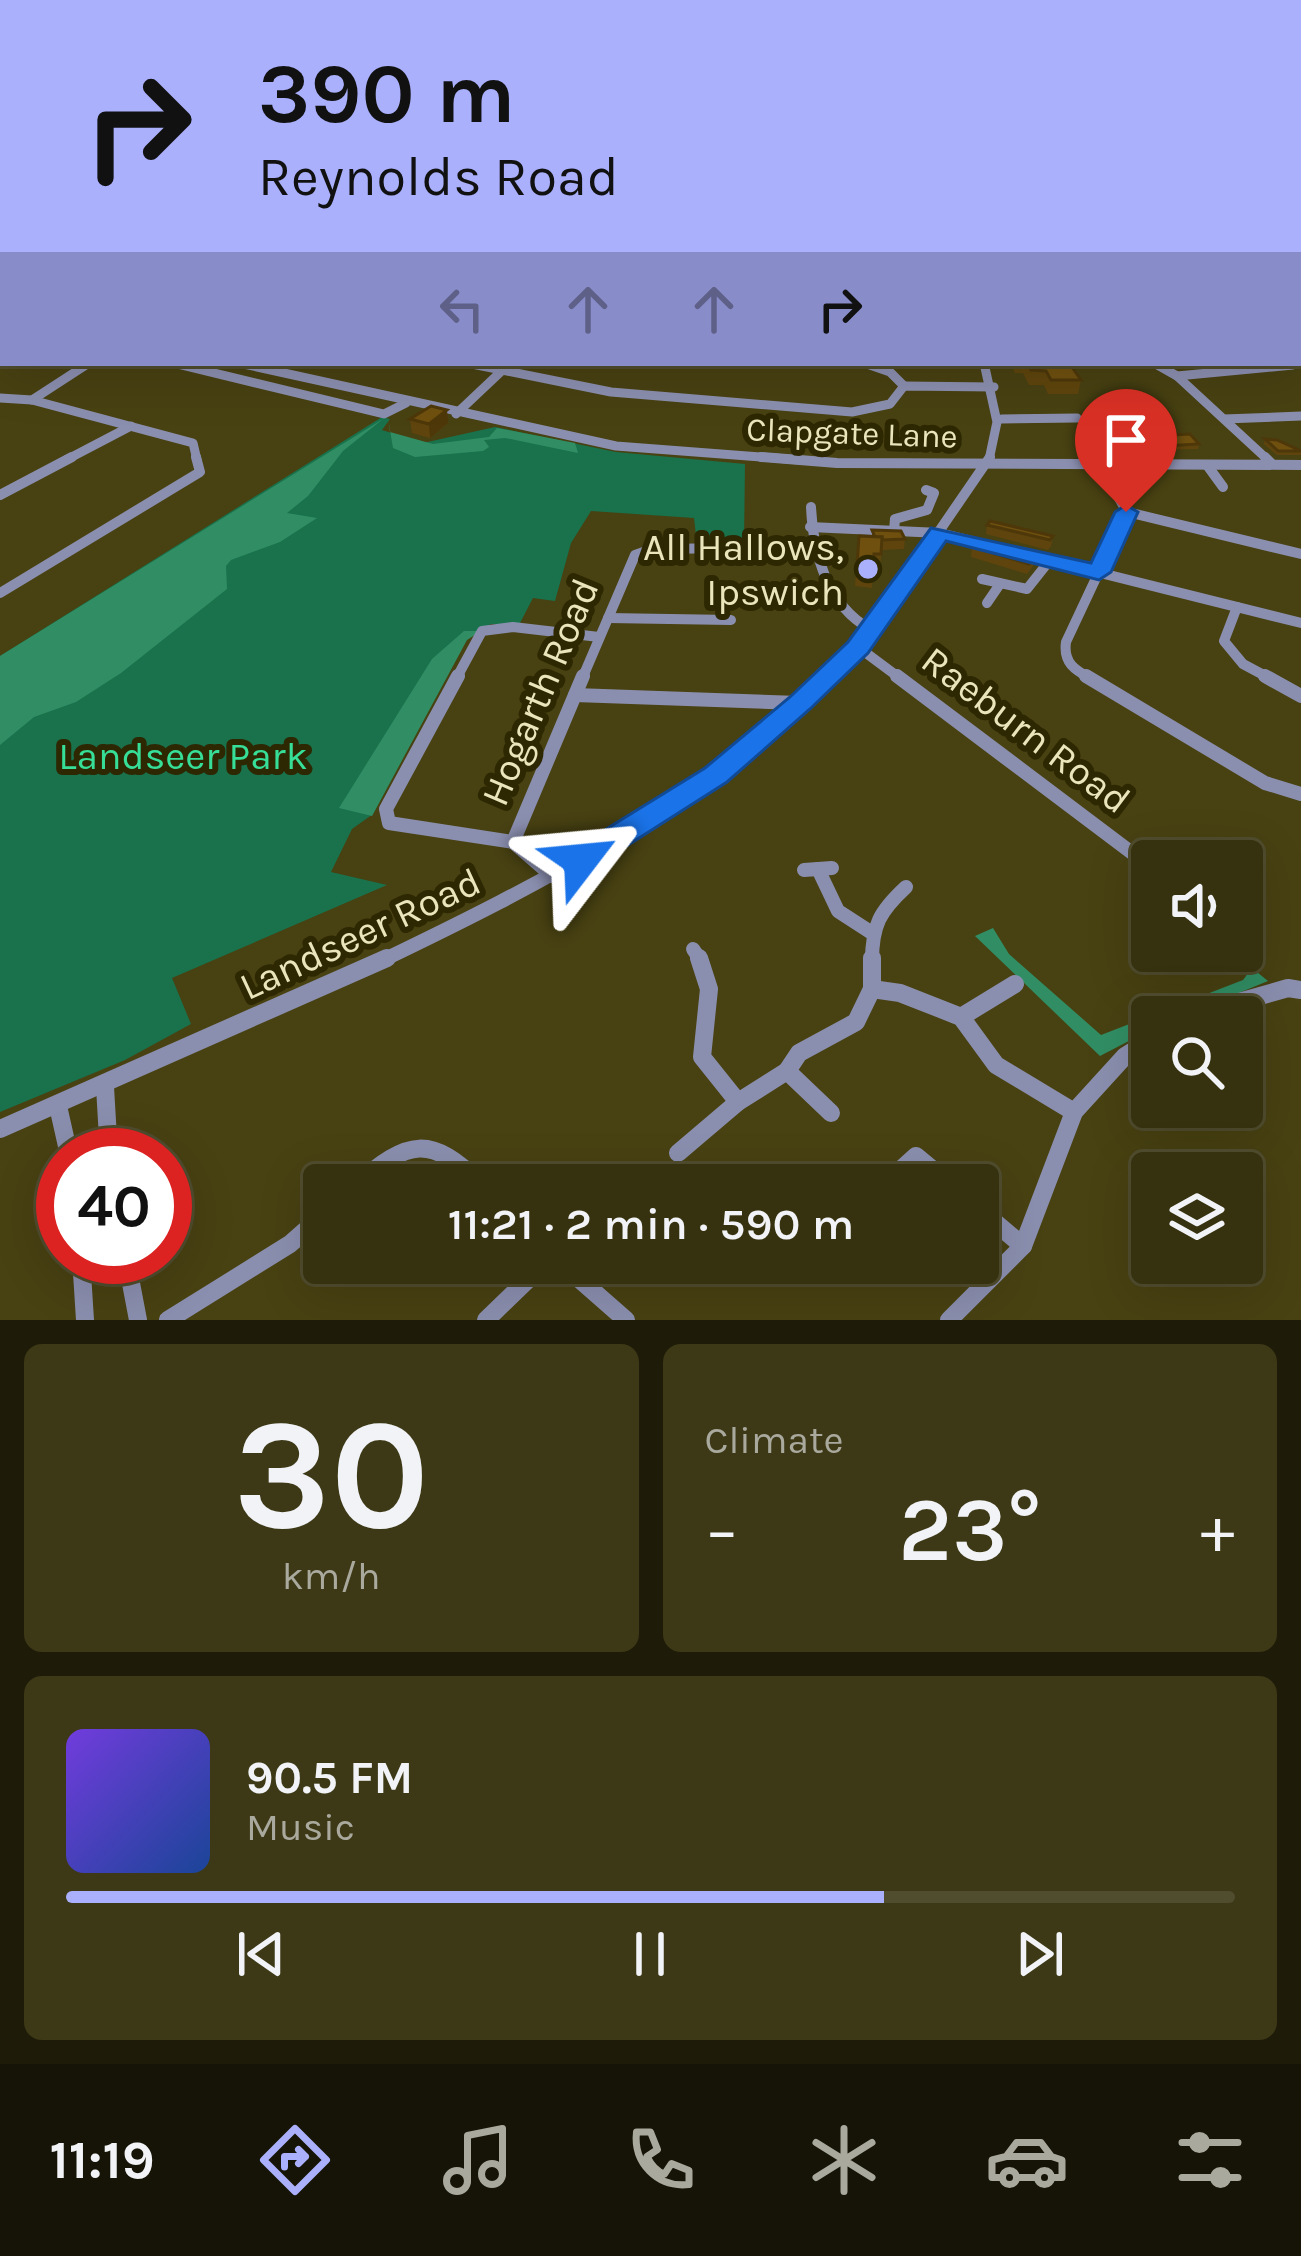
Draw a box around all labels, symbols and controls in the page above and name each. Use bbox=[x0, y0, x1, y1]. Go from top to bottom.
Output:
text: 390 m bbox=[258, 45, 516, 143]
icon: right bbox=[60, 48, 216, 204]
text: Reynolds Road bbox=[258, 145, 619, 209]
icon: left bbox=[429, 276, 495, 342]
icon: ahead bbox=[555, 276, 621, 342]
icon: ahead bbox=[681, 276, 747, 342]
icon: right bbox=[807, 276, 873, 342]
pin bbox=[1075, 389, 1177, 512]
icon: arrive bbox=[1093, 407, 1159, 473]
street label: Clapgate Lane bbox=[746, 410, 958, 456]
place label: All Hallows, Ipswich bbox=[643, 524, 844, 615]
marker: All Hallows, Ipswich bbox=[855, 556, 881, 582]
street label: Hogarth Road bbox=[472, 572, 608, 812]
street label: Raeburn Road bbox=[913, 637, 1139, 823]
park label: Landseer Park bbox=[58, 733, 308, 779]
position arrow bbox=[518, 797, 644, 923]
map controls bbox=[1131, 840, 1263, 1284]
button: sound bbox=[1131, 840, 1263, 972]
street label: Landseer Road bbox=[232, 858, 488, 1010]
button: search bbox=[1131, 996, 1263, 1128]
speed limit sign: 40 bbox=[36, 1128, 192, 1284]
button: layers bbox=[1131, 1152, 1263, 1284]
text: 11:21 · 2 min · 590 m bbox=[448, 1198, 854, 1250]
text: 30 bbox=[233, 1384, 429, 1566]
text: Climate bbox=[705, 1417, 844, 1463]
text: 23° bbox=[898, 1477, 1041, 1583]
text: − bbox=[705, 1491, 739, 1569]
text: + bbox=[1200, 1491, 1235, 1569]
text: km/h bbox=[282, 1553, 381, 1599]
text: 90.5 FM bbox=[246, 1752, 413, 1804]
text: Music bbox=[246, 1804, 355, 1850]
icon: previous bbox=[228, 1921, 294, 1987]
icon: pause bbox=[617, 1921, 683, 1987]
icon: next bbox=[1007, 1921, 1073, 1987]
icon: directions bbox=[253, 2118, 337, 2202]
icon: music bbox=[436, 2118, 520, 2202]
icon: phone bbox=[619, 2118, 703, 2202]
icon: climate bbox=[802, 2118, 886, 2202]
icon: car bbox=[985, 2118, 1069, 2202]
icon: filters bbox=[1168, 2118, 1252, 2202]
text: 11:19 bbox=[49, 2128, 155, 2192]

